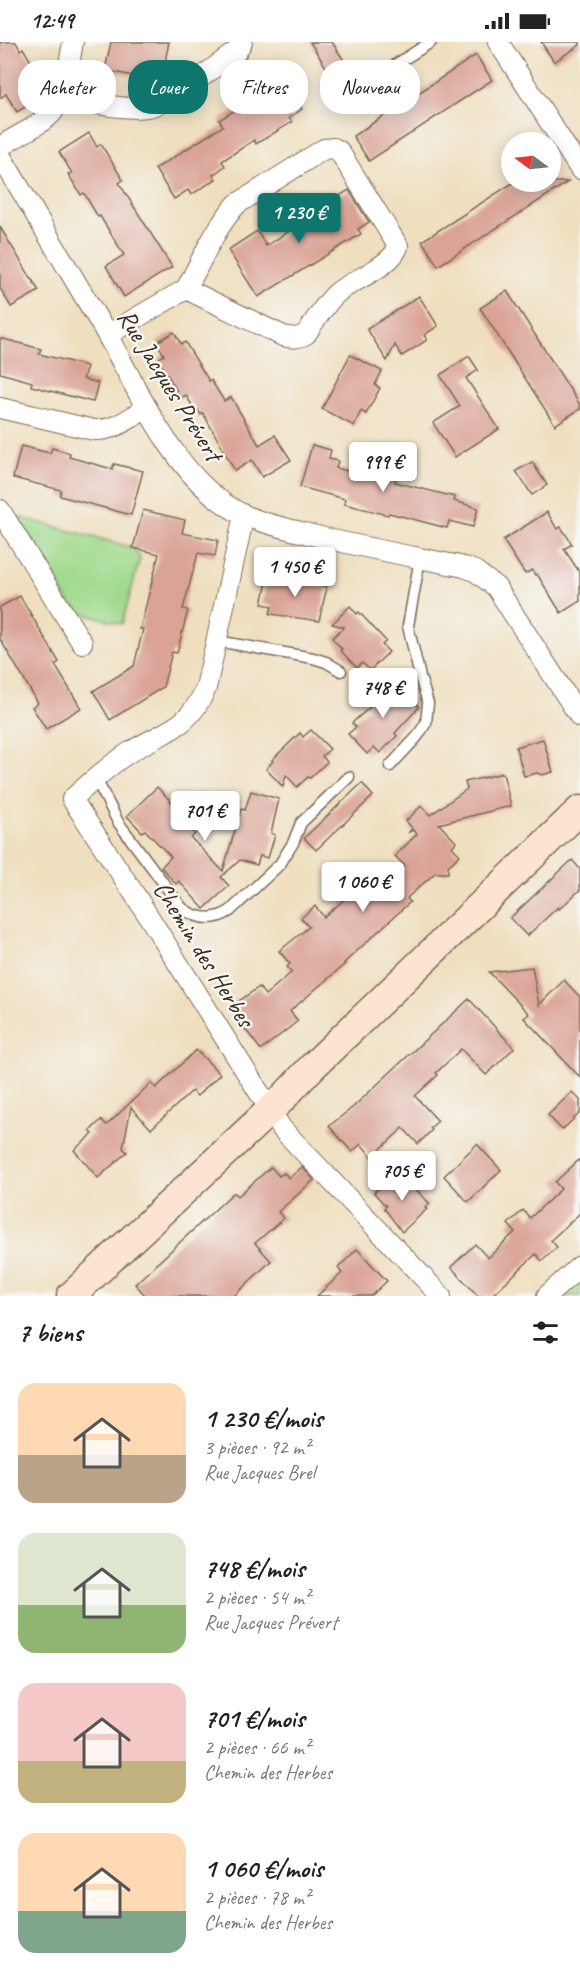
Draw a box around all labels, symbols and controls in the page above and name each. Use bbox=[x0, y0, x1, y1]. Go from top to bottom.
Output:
text: 12:49 bbox=[30, 7, 74, 35]
chip: Acheter bbox=[18, 60, 116, 114]
chip: Louer bbox=[128, 60, 208, 114]
chip: Filtres bbox=[220, 60, 308, 114]
chip: Nouveau bbox=[320, 60, 420, 114]
north arrow bbox=[501, 132, 561, 192]
map controls bbox=[501, 132, 561, 192]
pin: 1 230 € bbox=[244, 193, 354, 244]
text: 1 230 € bbox=[272, 200, 326, 225]
street label: Rue Jacques Prévert bbox=[110, 303, 232, 470]
pin: 999 € bbox=[341, 442, 425, 493]
text: 999 € bbox=[363, 449, 403, 474]
pin: 1 450 € bbox=[240, 547, 350, 598]
text: 1 450 € bbox=[268, 554, 322, 579]
pin: 748 € bbox=[341, 668, 425, 719]
text: 748 € bbox=[363, 675, 403, 700]
pin: 701 € bbox=[163, 791, 247, 842]
text: 701 € bbox=[185, 798, 225, 823]
pin: 1 060 € bbox=[308, 862, 418, 913]
text: 1 060 € bbox=[335, 869, 391, 894]
street label: Chemin des Herbes bbox=[146, 875, 263, 1035]
pin: 705 € bbox=[360, 1151, 444, 1202]
text: 705 € bbox=[382, 1158, 422, 1183]
text: 7 biens bbox=[18, 1316, 82, 1349]
icon: filters bbox=[529, 1316, 562, 1349]
text: 1 230 €/mois bbox=[204, 1402, 323, 1435]
icon: home bbox=[66, 1407, 138, 1479]
text: 3 pièces · 92 m² bbox=[204, 1435, 310, 1460]
text: Rue Jacques Brel bbox=[204, 1460, 315, 1485]
text: 748 €/mois bbox=[204, 1552, 305, 1585]
icon: home bbox=[66, 1557, 138, 1629]
text: 2 pièces · 54 m² bbox=[204, 1585, 310, 1610]
text: Rue Jacques Prévert bbox=[204, 1610, 337, 1635]
text: 701 €/mois bbox=[204, 1702, 305, 1735]
icon: home bbox=[66, 1707, 138, 1779]
text: 2 pièces · 66 m² bbox=[204, 1735, 310, 1760]
text: Chemin des Herbes bbox=[204, 1760, 332, 1785]
text: 1 060 €/mois bbox=[204, 1852, 323, 1885]
icon: home bbox=[66, 1857, 138, 1929]
text: 2 pièces · 78 m² bbox=[204, 1885, 310, 1910]
text: Chemin des Herbes bbox=[204, 1910, 332, 1935]

